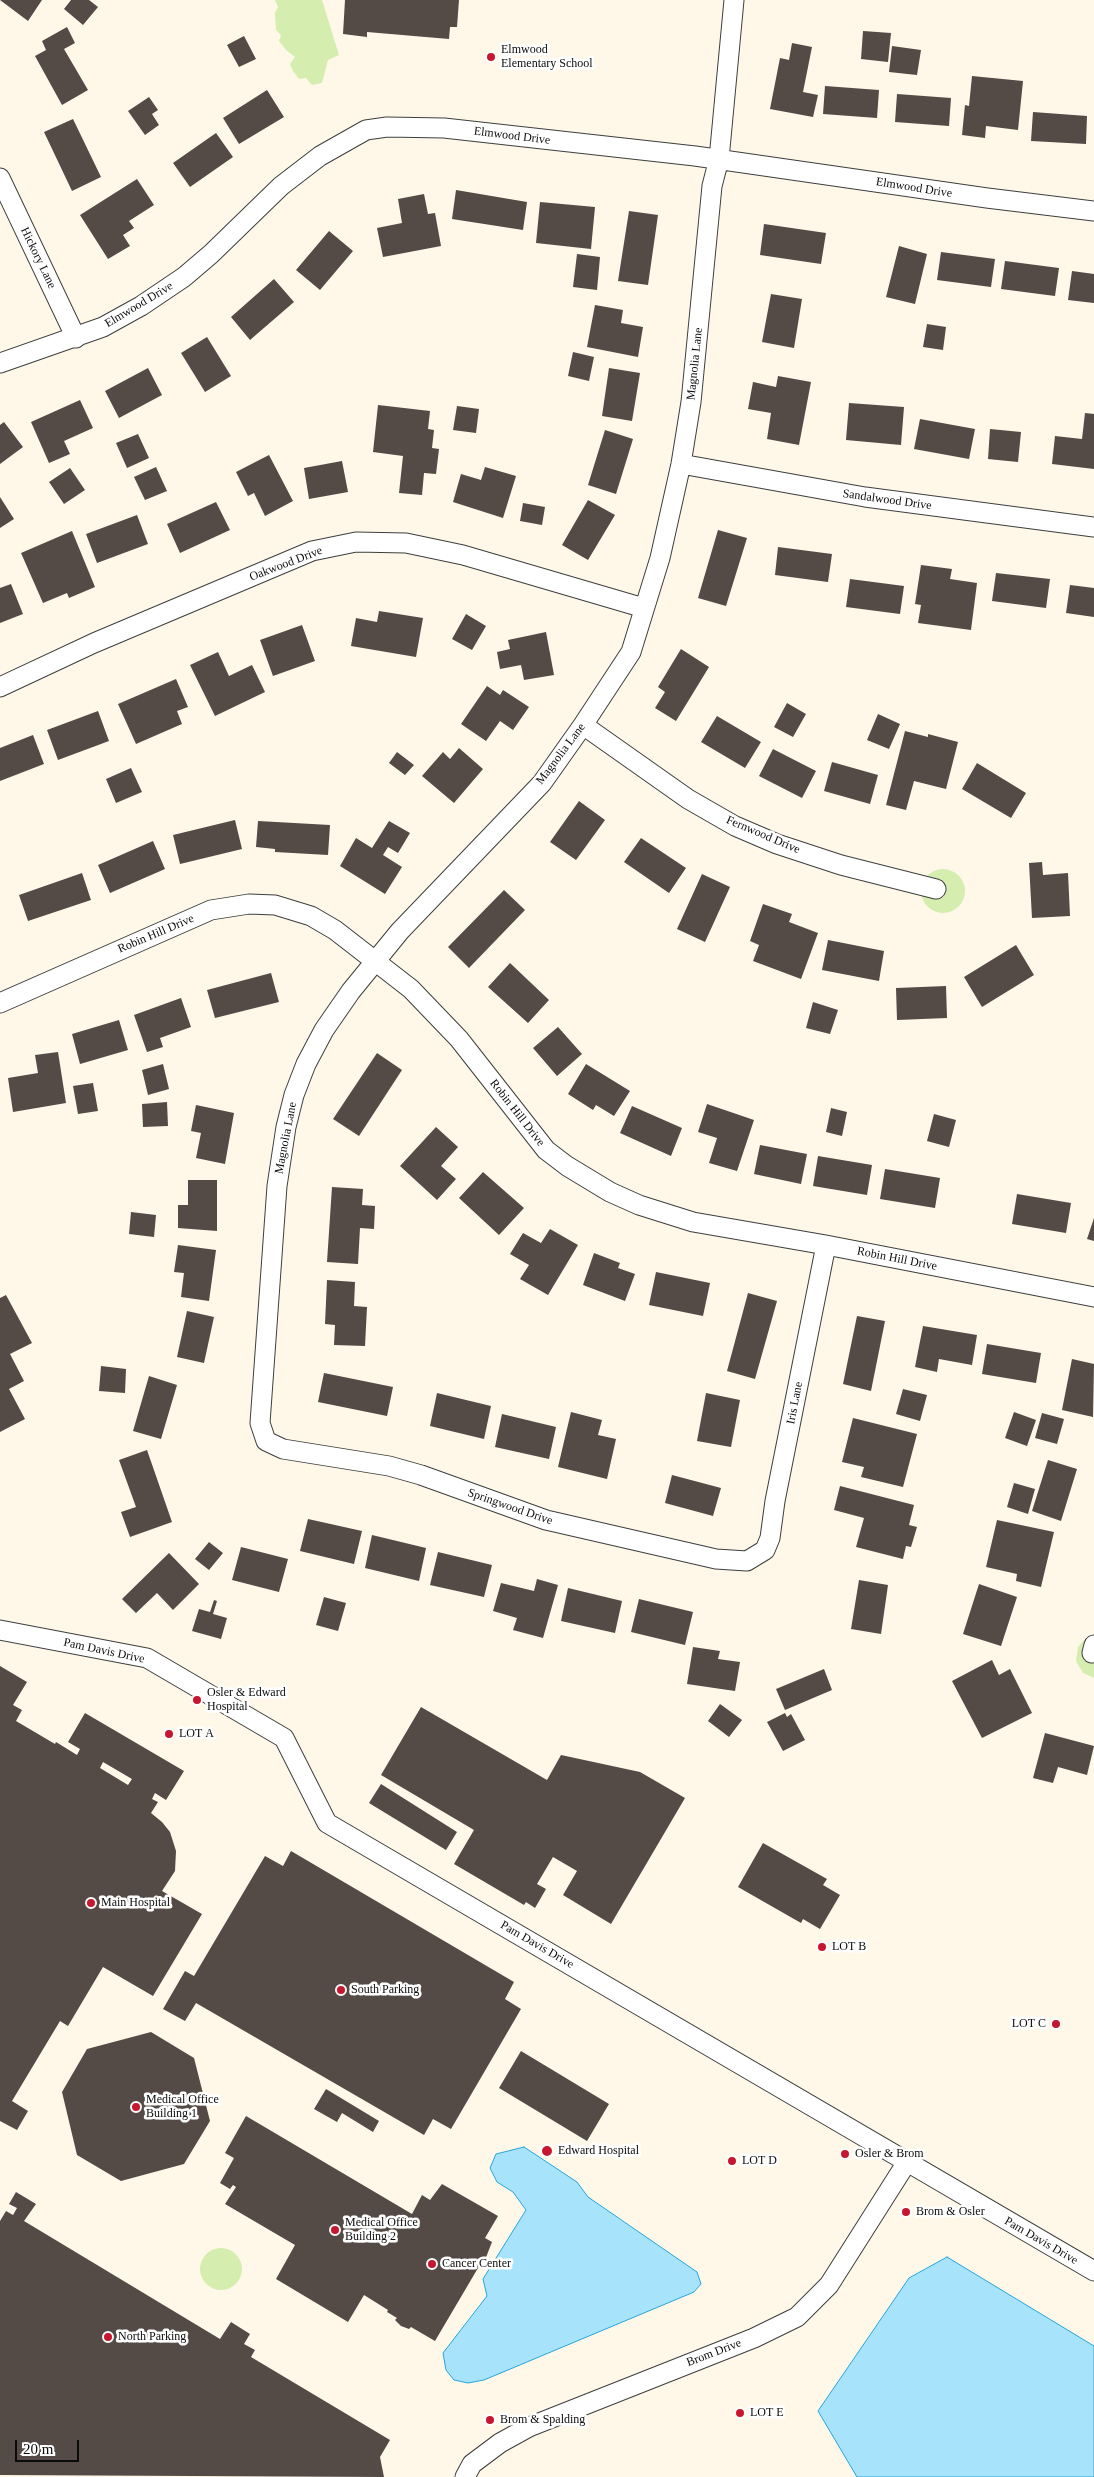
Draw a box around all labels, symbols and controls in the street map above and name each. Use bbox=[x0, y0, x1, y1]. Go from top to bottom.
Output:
place label: Elmwood Elementary School bbox=[501, 43, 593, 71]
marker: Elmwood Elementary School bbox=[485, 51, 497, 63]
street label: Elmwood Drive bbox=[473, 124, 551, 148]
street label: Elmwood Drive bbox=[875, 175, 953, 201]
street label: Hickory Lane bbox=[17, 225, 59, 291]
street label: Elmwood Drive bbox=[102, 279, 176, 331]
street label: Magnolia Lane bbox=[684, 327, 706, 401]
street label: Sandalwood Drive bbox=[842, 487, 932, 513]
street label: Oakwood Drive bbox=[247, 543, 325, 585]
street label: Magnolia Lane bbox=[533, 721, 589, 787]
street label: Fernwood Drive bbox=[724, 813, 802, 857]
street label: Robin Hill Drive bbox=[116, 911, 196, 957]
street label: Robin Hill Drive bbox=[486, 1077, 548, 1149]
street label: Magnolia Lane bbox=[272, 1101, 300, 1175]
street label: Robin Hill Drive bbox=[856, 1244, 938, 1274]
street label: Iris Lane bbox=[784, 1381, 806, 1425]
street label: Springwood Drive bbox=[466, 1486, 554, 1528]
street label: Pam Davis Drive bbox=[62, 1635, 146, 1667]
place label: Osler & Edward Hospital bbox=[207, 1686, 286, 1714]
marker: Osler & Edward Hospital bbox=[191, 1694, 203, 1706]
place label: LOT A bbox=[179, 1727, 214, 1741]
marker: LOT A bbox=[163, 1728, 175, 1740]
place label: Main Hospital bbox=[101, 1896, 170, 1910]
marker: Main Hospital bbox=[85, 1897, 97, 1909]
street label: Pam Davis Drive bbox=[498, 1918, 576, 1972]
place label: LOT B bbox=[832, 1940, 866, 1954]
marker: LOT B bbox=[816, 1941, 828, 1953]
place label: South Parking bbox=[351, 1983, 419, 1997]
marker: South Parking bbox=[335, 1984, 347, 1996]
place label: LOT C bbox=[1012, 2017, 1046, 2031]
marker: LOT C bbox=[1050, 2018, 1062, 2030]
place label: Medical Office Building 1 bbox=[146, 2093, 219, 2121]
marker: Medical Office Building 1 bbox=[130, 2101, 142, 2113]
marker: Edward Hospital bbox=[540, 2144, 554, 2158]
place label: Edward Hospital bbox=[558, 2144, 639, 2158]
place label: Osler & Brom bbox=[855, 2147, 924, 2161]
marker: Osler & Brom bbox=[839, 2148, 851, 2160]
place label: LOT D bbox=[742, 2154, 777, 2168]
marker: LOT D bbox=[726, 2155, 738, 2167]
place label: Brom & Osler bbox=[916, 2205, 985, 2219]
marker: Brom & Osler bbox=[900, 2206, 912, 2218]
street label: Pam Davis Drive bbox=[1002, 2214, 1080, 2268]
place label: Medical Office Building 2 bbox=[345, 2216, 418, 2244]
marker: Medical Office Building 2 bbox=[329, 2224, 341, 2236]
place label: Cancer Center bbox=[442, 2257, 511, 2271]
marker: Cancer Center bbox=[426, 2258, 438, 2270]
place label: North Parking bbox=[118, 2330, 186, 2344]
marker: North Parking bbox=[102, 2331, 114, 2343]
street label: Brom Drive bbox=[685, 2336, 743, 2370]
place label: LOT E bbox=[750, 2406, 784, 2420]
marker: LOT E bbox=[734, 2407, 746, 2419]
place label: Brom & Spalding bbox=[500, 2413, 585, 2427]
marker: Brom & Spalding bbox=[484, 2414, 496, 2426]
scale bar bbox=[18, 2430, 81, 2462]
text: 20 m bbox=[23, 2441, 53, 2457]

